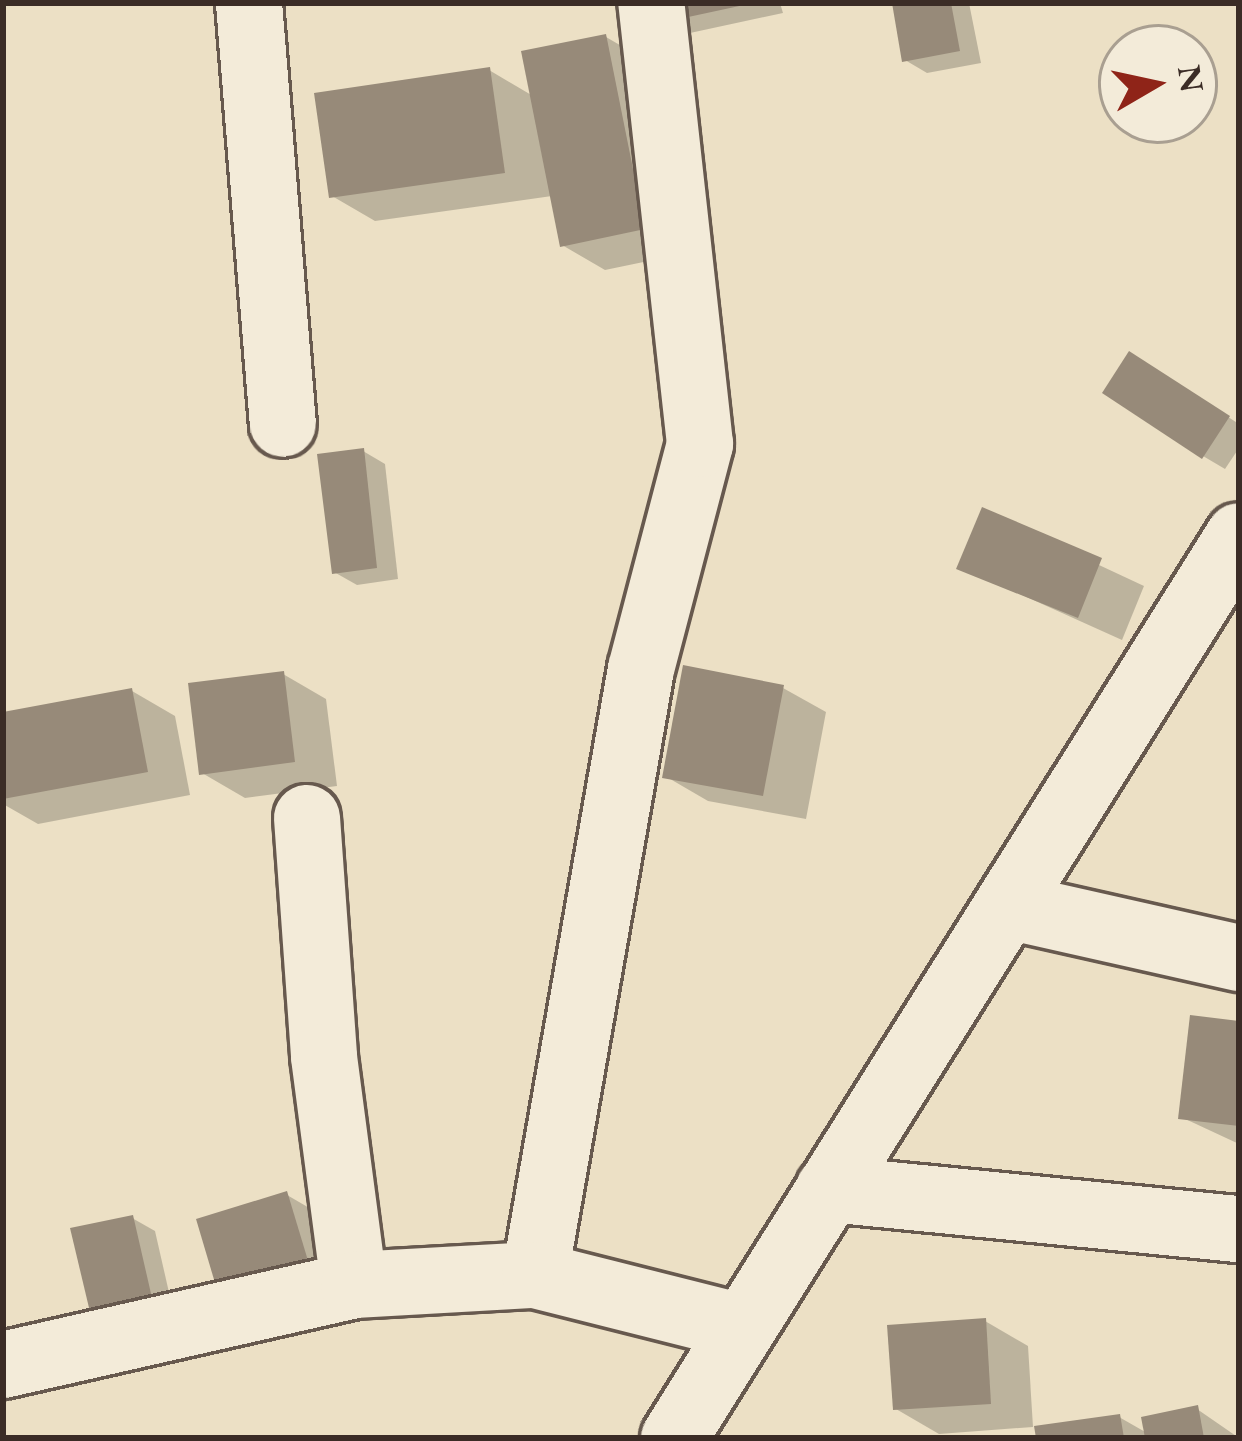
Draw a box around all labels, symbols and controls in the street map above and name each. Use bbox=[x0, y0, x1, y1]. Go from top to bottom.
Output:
north arrow bbox=[1098, 24, 1218, 144]
text: N bbox=[1168, 62, 1214, 95]

